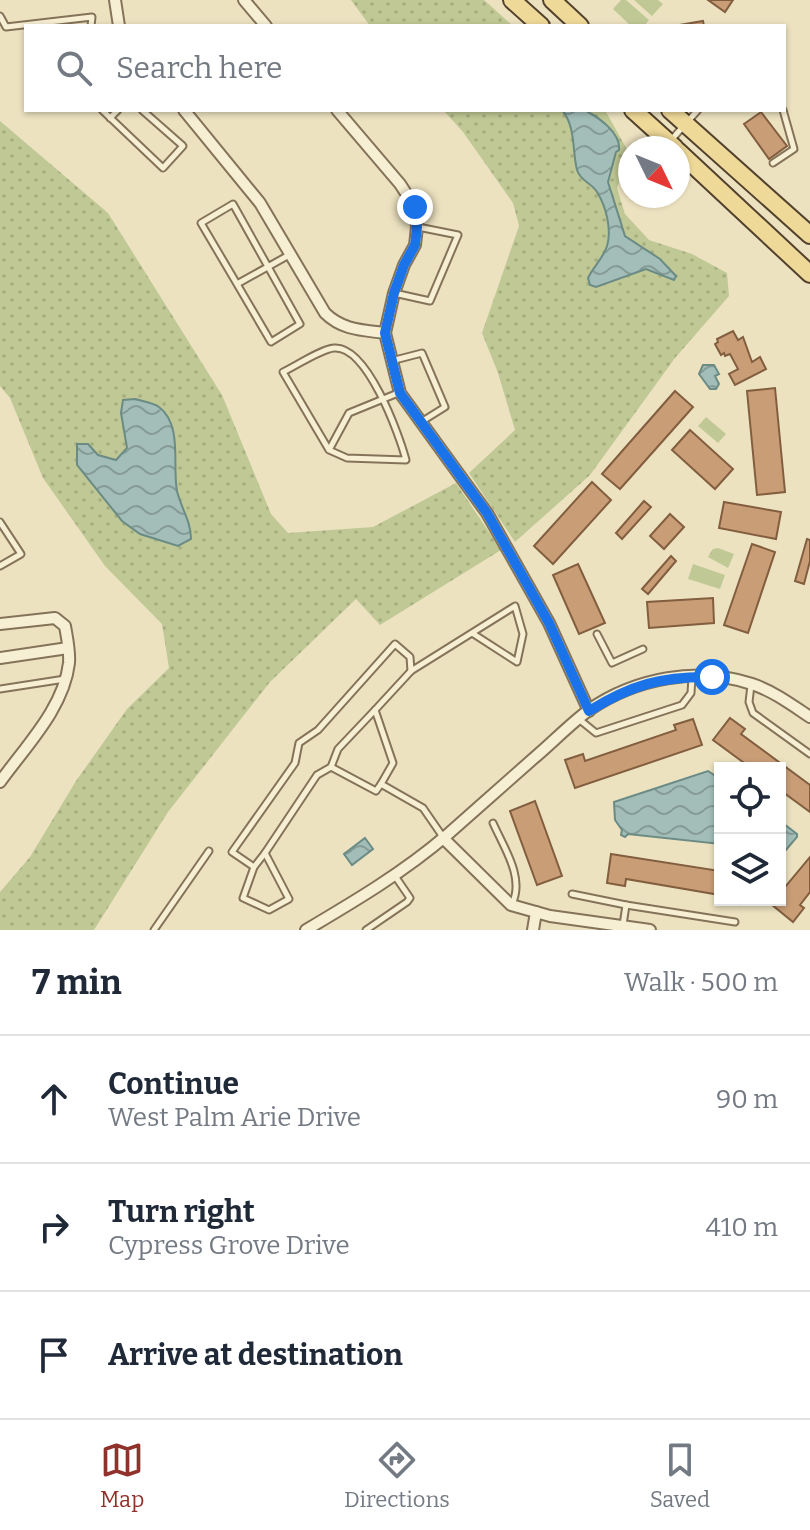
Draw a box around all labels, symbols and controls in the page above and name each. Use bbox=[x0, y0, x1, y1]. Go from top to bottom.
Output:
search box bbox=[24, 24, 786, 112]
icon: search bbox=[52, 46, 96, 90]
text: Search here bbox=[116, 50, 283, 86]
north arrow bbox=[618, 136, 690, 208]
route end bbox=[397, 189, 433, 225]
route start bbox=[694, 659, 730, 695]
map controls bbox=[714, 762, 786, 906]
button: locate bbox=[714, 762, 786, 834]
button: layers bbox=[714, 834, 786, 906]
text: 7 min bbox=[32, 962, 122, 1003]
text: Walk · 500 m bbox=[624, 967, 778, 998]
text: Continue bbox=[108, 1066, 239, 1102]
icon: ahead bbox=[32, 1077, 76, 1121]
text: 90 m bbox=[716, 1084, 778, 1115]
text: West Palm Arie Drive bbox=[108, 1102, 361, 1133]
text: Turn right bbox=[108, 1194, 255, 1230]
icon: right bbox=[32, 1205, 76, 1249]
text: 410 m bbox=[706, 1212, 778, 1243]
text: Cypress Grove Drive bbox=[108, 1230, 350, 1261]
icon: arrive bbox=[32, 1333, 76, 1377]
text: Arrive at destination bbox=[108, 1337, 403, 1373]
tab: Map bbox=[100, 1438, 144, 1513]
tab: Directions bbox=[344, 1438, 450, 1513]
tab: Saved bbox=[650, 1438, 710, 1513]

